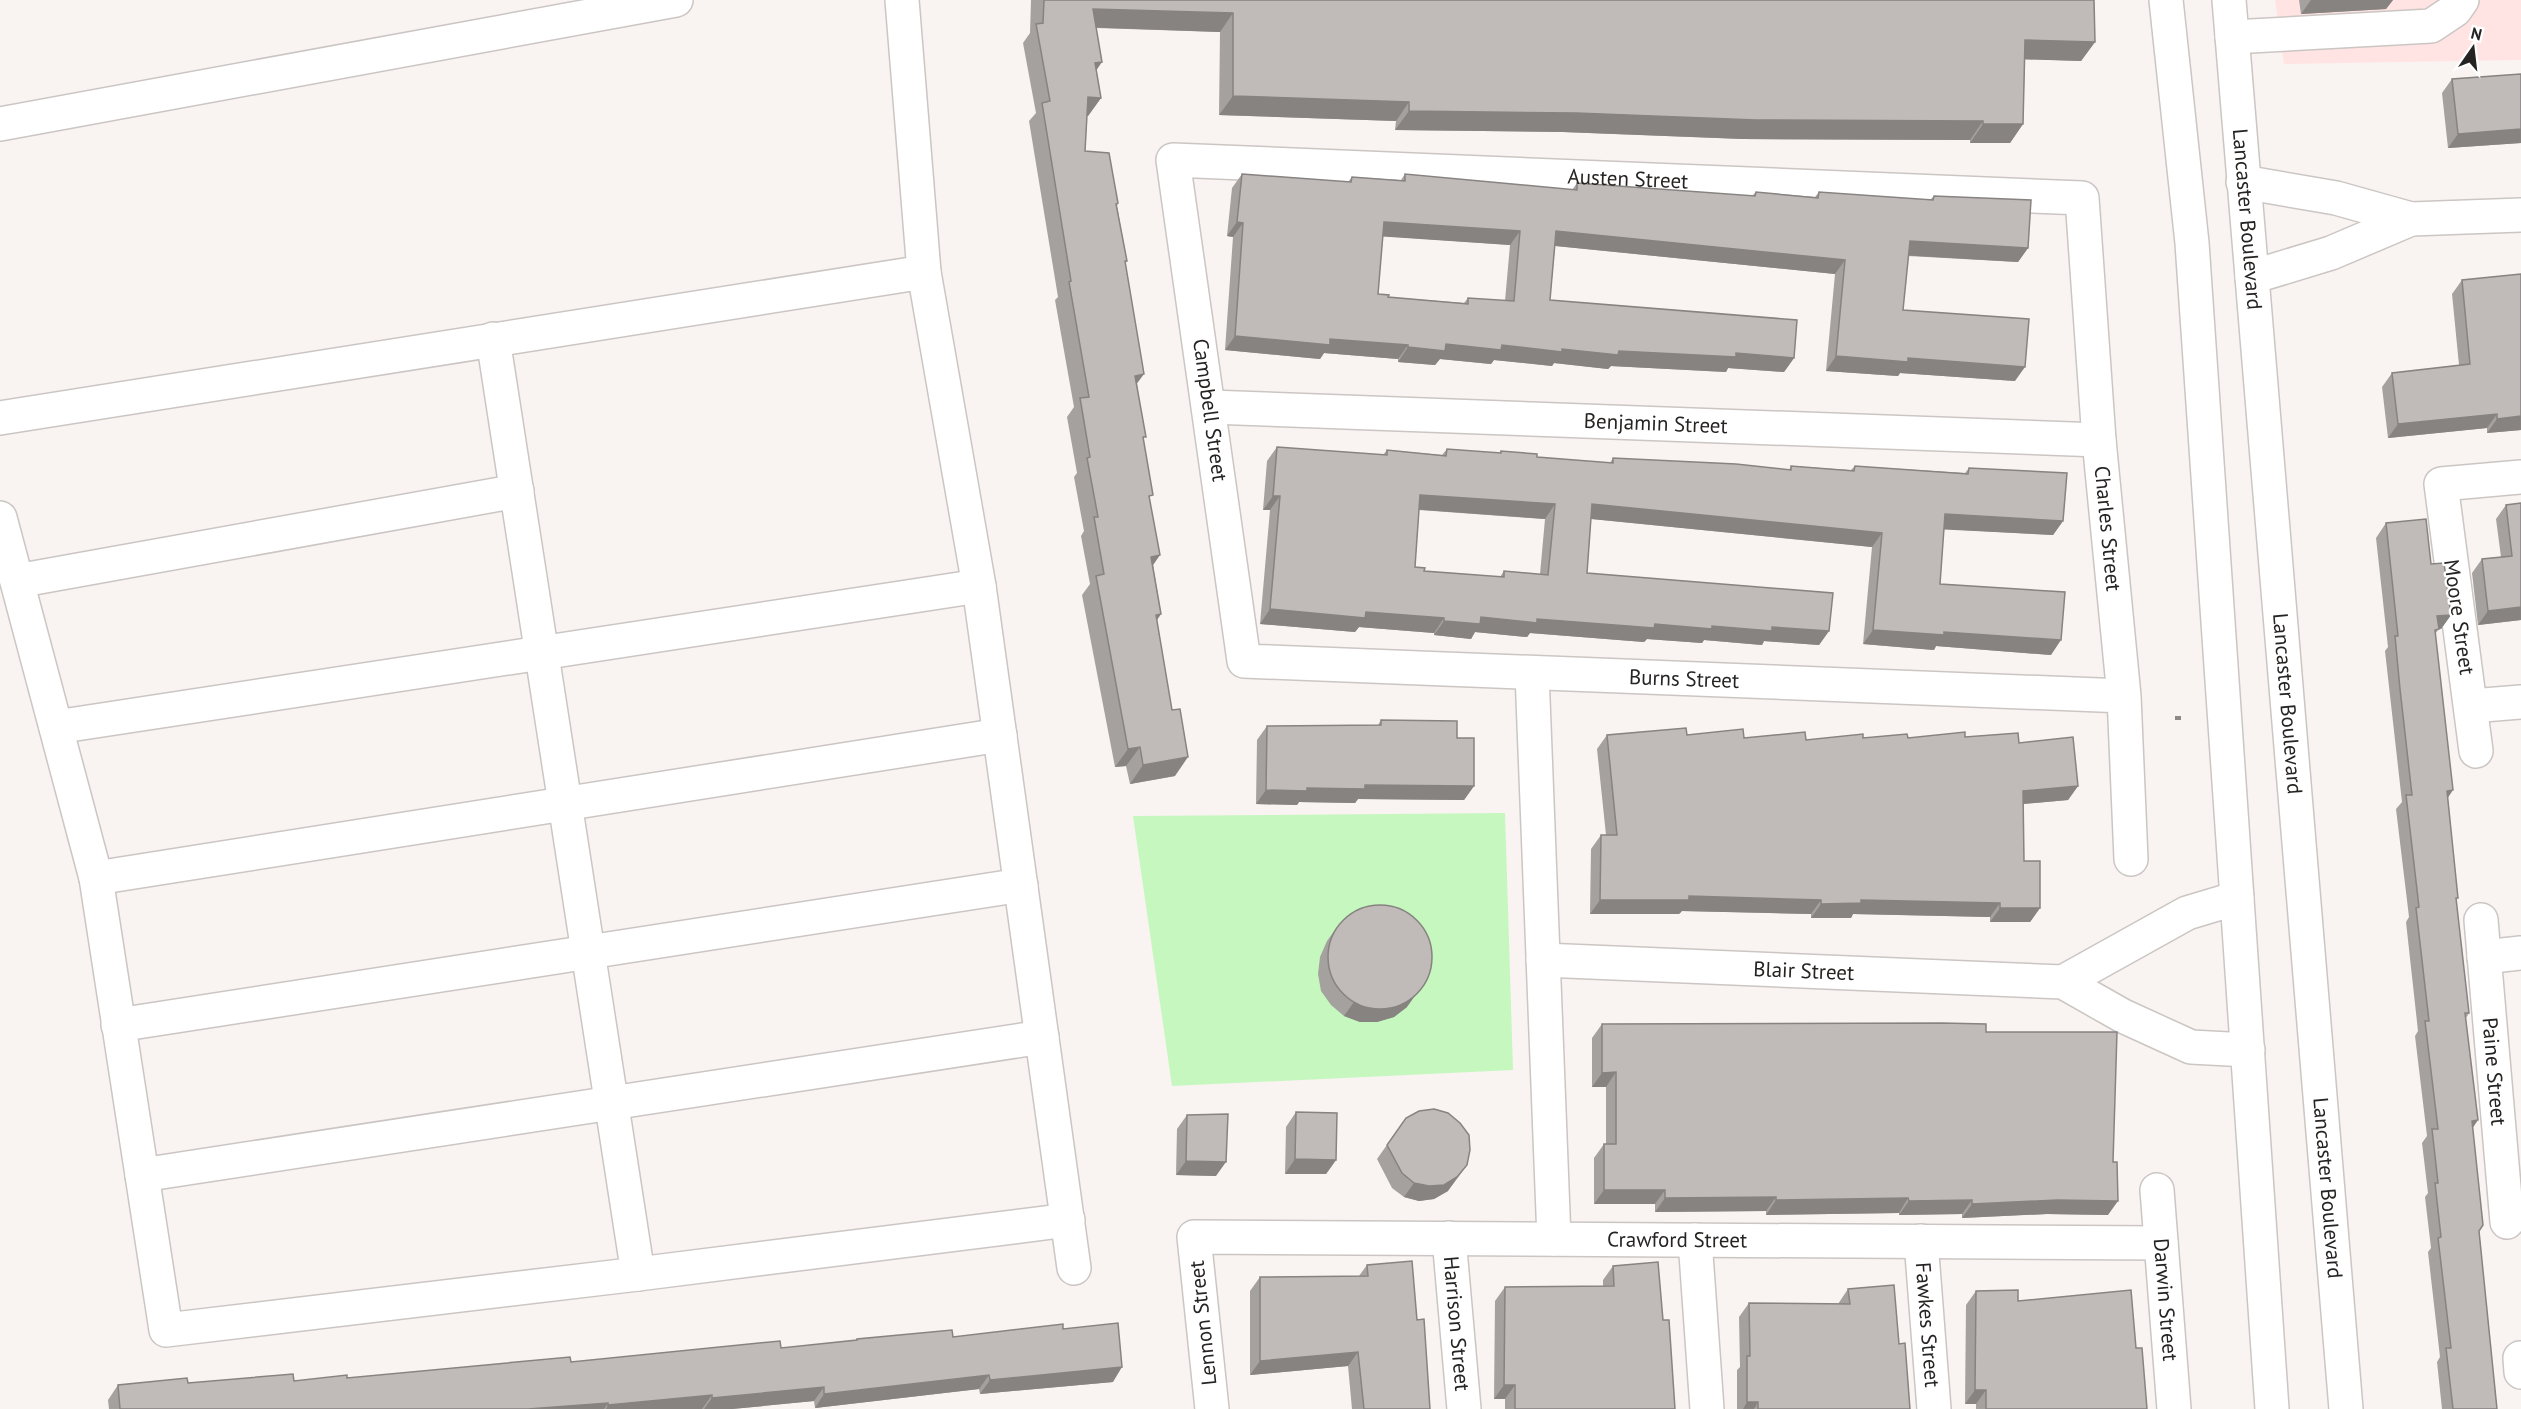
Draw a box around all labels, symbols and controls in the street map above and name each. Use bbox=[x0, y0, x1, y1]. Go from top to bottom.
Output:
north arrow bbox=[2443, 18, 2503, 78]
text: N bbox=[2469, 22, 2484, 44]
street label: Lancaster Boulevard bbox=[2227, 128, 2269, 311]
street label: Austen Street bbox=[1567, 163, 1689, 195]
street label: Campbell Street bbox=[1187, 337, 1234, 483]
street label: Benjamin Street bbox=[1583, 407, 1728, 439]
street label: Charles Street bbox=[2089, 464, 2128, 592]
street label: Moore Street bbox=[2438, 558, 2481, 676]
street label: Lancaster Boulevard bbox=[2267, 612, 2309, 795]
street label: Burns Street bbox=[1628, 663, 1740, 694]
street label: Blair Street bbox=[1753, 955, 1855, 986]
street label: Paine Street bbox=[2476, 1016, 2513, 1127]
street label: Lancaster Boulevard bbox=[2307, 1096, 2349, 1279]
street label: Crawford Street bbox=[1607, 1226, 1747, 1253]
street label: Darwin Street bbox=[2148, 1237, 2184, 1362]
street label: Harrison Street bbox=[1438, 1255, 1476, 1392]
street label: Lennon Street bbox=[1183, 1259, 1222, 1387]
street label: Fawkes Street bbox=[1910, 1261, 1946, 1388]

